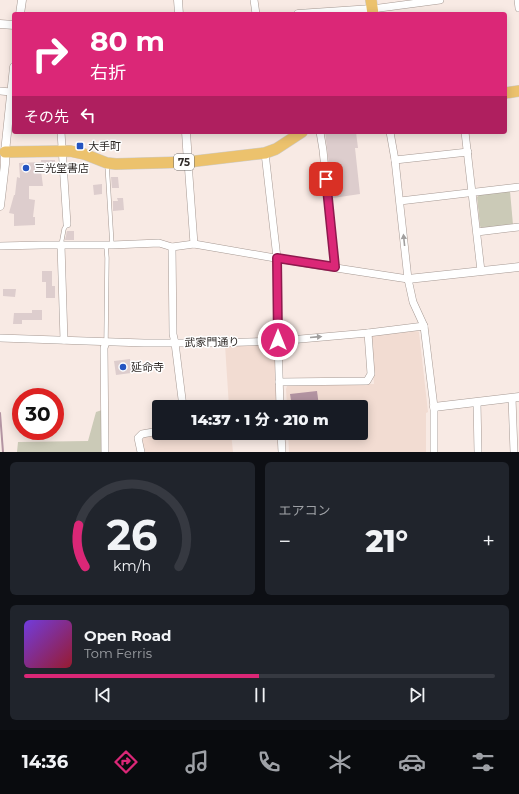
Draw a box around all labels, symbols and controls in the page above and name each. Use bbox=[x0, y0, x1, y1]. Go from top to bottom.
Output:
text: 80 m bbox=[90, 24, 165, 58]
icon: right bbox=[24, 28, 76, 80]
text: 右折 bbox=[90, 62, 126, 84]
icon: left bbox=[77, 104, 99, 126]
text: その先 bbox=[24, 107, 69, 126]
place label: 大手町 bbox=[88, 139, 121, 153]
marker: 大手町 bbox=[75, 141, 85, 151]
road number: 75 bbox=[174, 154, 194, 170]
place label: 三光堂書店 bbox=[34, 161, 89, 175]
pin bbox=[309, 162, 343, 196]
marker: 三光堂書店 bbox=[21, 163, 31, 173]
icon: arrive bbox=[315, 168, 337, 190]
one-way arrow bbox=[401, 234, 407, 246]
position arrow bbox=[257, 319, 299, 361]
one-way arrow bbox=[310, 334, 323, 341]
street label: 武家門通り bbox=[184, 335, 240, 349]
place label: 延命寺 bbox=[131, 360, 164, 374]
marker: 延命寺 bbox=[118, 362, 128, 372]
speed limit sign: 30 bbox=[12, 388, 64, 440]
text: 14:37 · 1 分 · 210 m bbox=[191, 410, 329, 429]
text: エアコン bbox=[279, 502, 331, 518]
text: 26 bbox=[107, 509, 158, 559]
text: 21° bbox=[365, 523, 408, 560]
text: − bbox=[279, 528, 291, 555]
text: + bbox=[482, 528, 495, 555]
text: km/h bbox=[113, 556, 151, 574]
text: Open Road bbox=[84, 626, 172, 645]
text: Tom Ferris bbox=[84, 645, 152, 661]
icon: previous bbox=[92, 684, 114, 706]
icon: pause bbox=[249, 684, 271, 706]
icon: next bbox=[406, 684, 428, 706]
icon: directions bbox=[112, 748, 140, 776]
icon: music bbox=[183, 748, 211, 776]
icon: phone bbox=[255, 748, 283, 776]
icon: climate bbox=[326, 748, 354, 776]
icon: car bbox=[398, 748, 426, 776]
icon: filters bbox=[469, 748, 497, 776]
text: 14:36 bbox=[22, 751, 68, 773]

